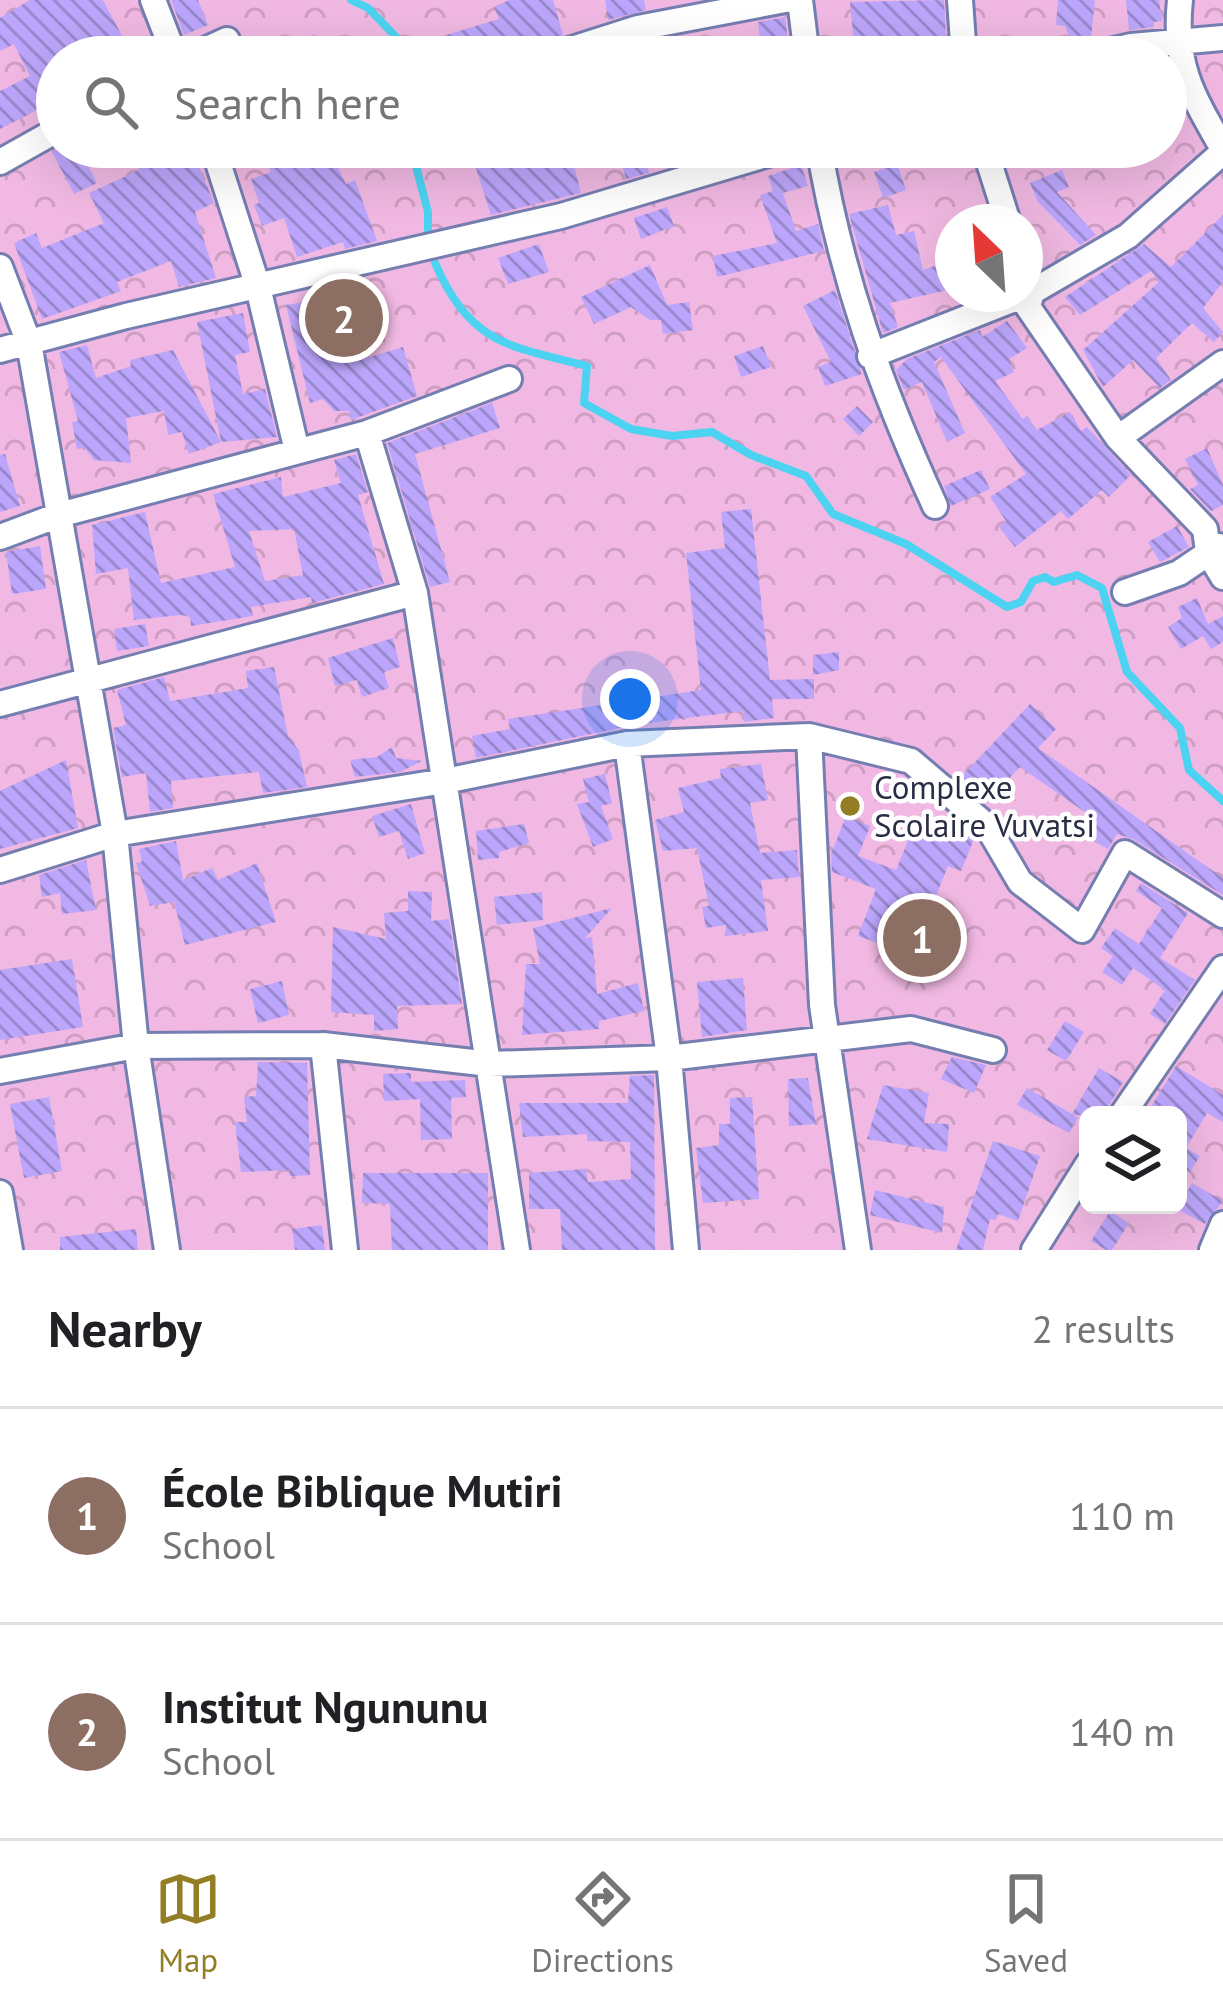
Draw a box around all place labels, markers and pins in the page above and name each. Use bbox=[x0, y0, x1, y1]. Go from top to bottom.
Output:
pin: 2 bbox=[305, 273, 383, 363]
place label: Complexe Scolaire Vuvatsi bbox=[874, 765, 1095, 846]
marker: Complexe Scolaire Vuvatsi bbox=[837, 793, 863, 819]
pin: 1 bbox=[883, 893, 961, 983]

